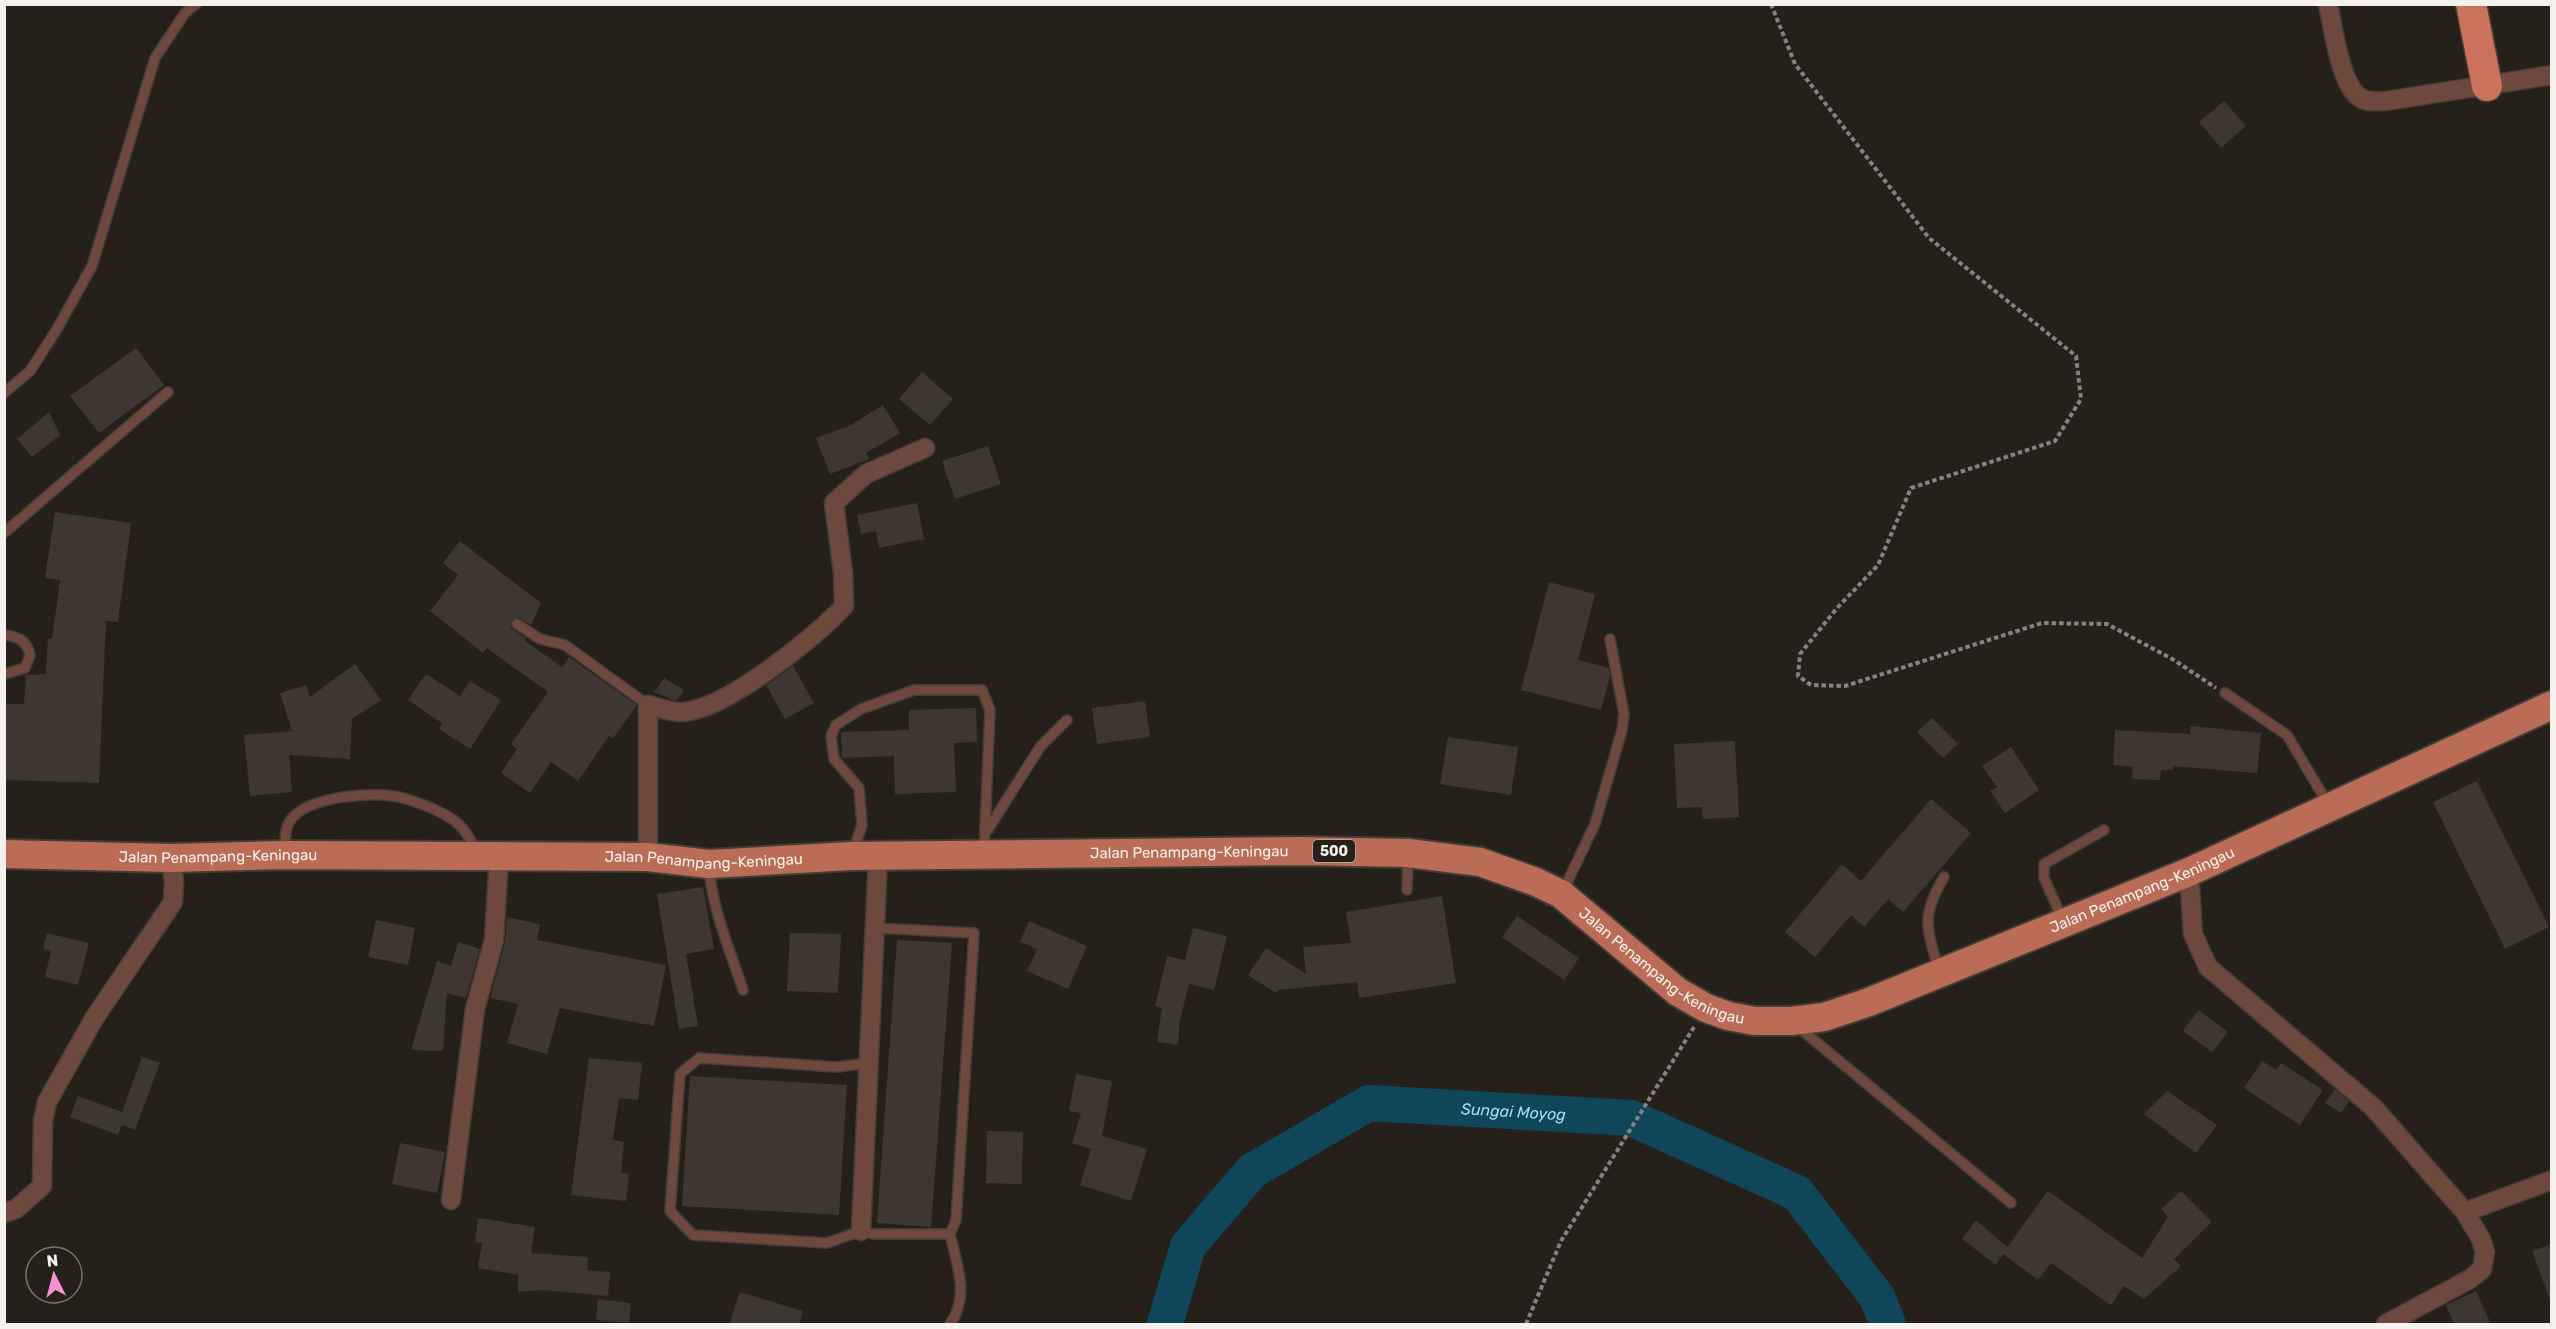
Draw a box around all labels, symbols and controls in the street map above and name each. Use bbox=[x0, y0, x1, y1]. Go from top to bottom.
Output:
road number: 500 bbox=[1313, 840, 1355, 862]
street label: Jalan Penampang-Keningau bbox=[1090, 842, 1289, 862]
street label: Jalan Penampang-Keningau bbox=[2047, 843, 2237, 937]
street label: Jalan Penampang-Keningau bbox=[118, 846, 317, 867]
street label: Jalan Penampang-Keningau bbox=[605, 848, 803, 873]
street label: Jalan Penampang-Keningau bbox=[1575, 904, 1746, 1028]
water label: Sungai Moyog bbox=[1461, 1099, 1567, 1124]
north arrow bbox=[24, 1245, 84, 1305]
text: N bbox=[46, 1251, 59, 1271]

